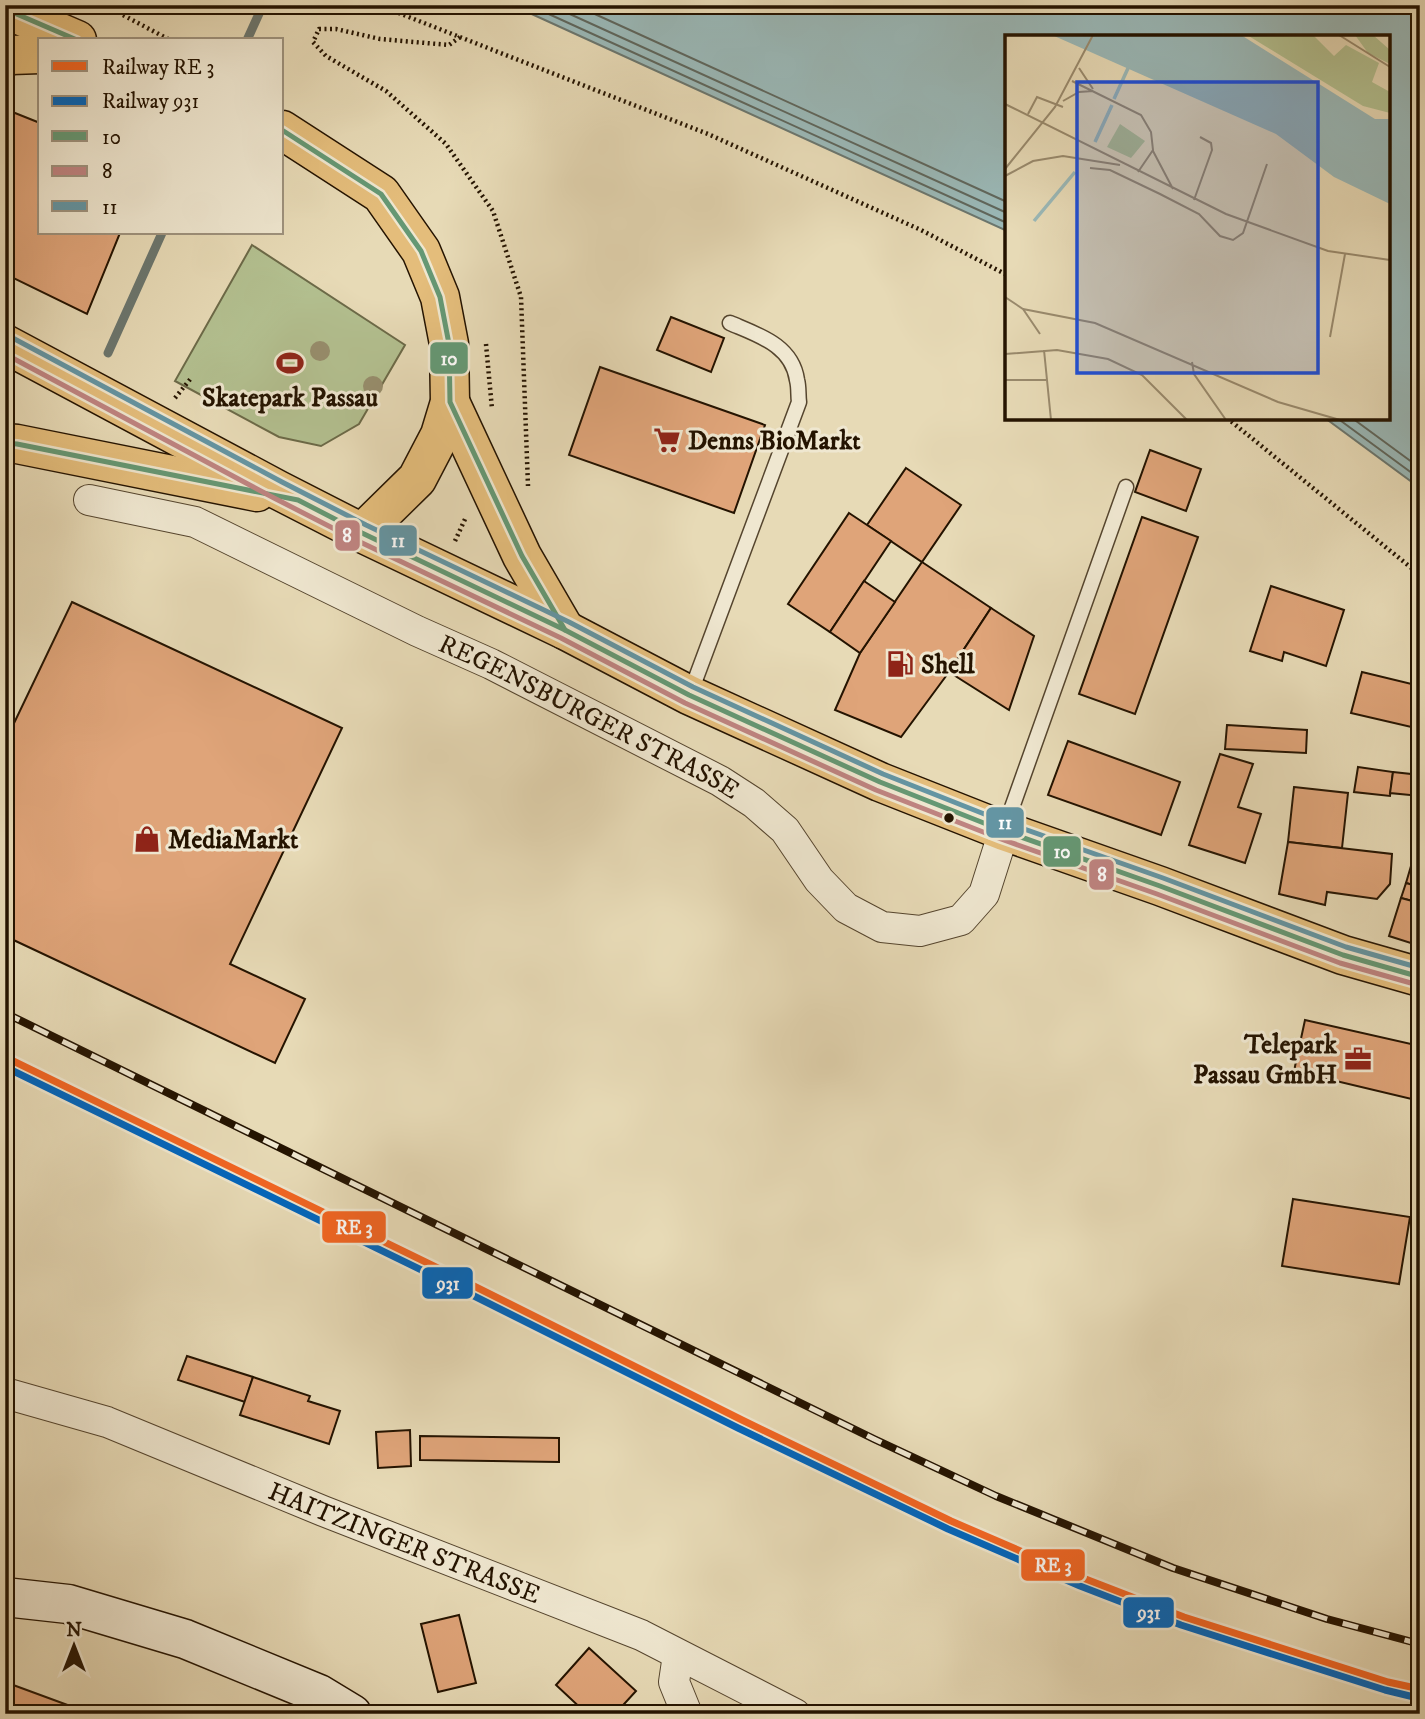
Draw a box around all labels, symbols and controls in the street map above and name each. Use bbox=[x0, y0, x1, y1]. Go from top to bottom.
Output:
inset map bbox=[1005, 35, 1390, 420]
legend bbox=[38, 38, 284, 234]
text: Railway RE 3 bbox=[102, 55, 214, 81]
text: Railway 931 bbox=[102, 89, 199, 115]
text: 10 bbox=[102, 125, 121, 151]
text: 8 bbox=[102, 159, 113, 185]
text: 11 bbox=[102, 195, 117, 221]
line badge: 10 bbox=[429, 341, 469, 375]
sports icon: Skatepark Passau bbox=[275, 348, 305, 378]
text: 10 bbox=[440, 348, 458, 371]
place label: Skatepark Passau bbox=[202, 382, 378, 415]
supermarket icon: Denns BioMarkt bbox=[652, 425, 682, 455]
place label: Denns BioMarkt bbox=[688, 425, 861, 458]
line badge: 8 bbox=[334, 519, 361, 552]
line badge: 11 bbox=[378, 524, 418, 557]
text: 8 bbox=[342, 525, 352, 548]
text: 11 bbox=[391, 530, 405, 553]
street label: REGENSBURGER STRASSE bbox=[433, 628, 746, 807]
fuel station icon: Shell bbox=[885, 649, 915, 679]
place label: Shell bbox=[921, 649, 976, 682]
line badge: 11 bbox=[985, 806, 1025, 839]
unlabelled marker bbox=[942, 811, 956, 825]
text: 11 bbox=[998, 812, 1012, 835]
shop icon: MediaMarkt bbox=[132, 824, 162, 854]
place label: MediaMarkt bbox=[168, 824, 299, 857]
line badge: 10 bbox=[1042, 835, 1082, 868]
text: 10 bbox=[1053, 841, 1071, 864]
line badge: 8 bbox=[1088, 858, 1115, 891]
text: 8 bbox=[1097, 864, 1107, 887]
place label: Telepark Passau GmbH bbox=[1193, 1029, 1338, 1092]
office icon: Telepark Passau GmbH bbox=[1343, 1044, 1373, 1074]
line badge: RE 3 bbox=[321, 1210, 387, 1244]
text: RE 3 bbox=[335, 1217, 373, 1240]
line badge: 931 bbox=[421, 1266, 474, 1300]
text: 931 bbox=[434, 1273, 460, 1296]
street label: HAITZINGER STRASSE bbox=[263, 1475, 545, 1612]
line badge: RE 3 bbox=[1020, 1548, 1086, 1582]
text: RE 3 bbox=[1034, 1555, 1072, 1578]
line badge: 931 bbox=[1122, 1596, 1175, 1629]
text: 931 bbox=[1135, 1602, 1161, 1625]
north arrow bbox=[38, 1610, 108, 1680]
text: N bbox=[66, 1619, 82, 1642]

